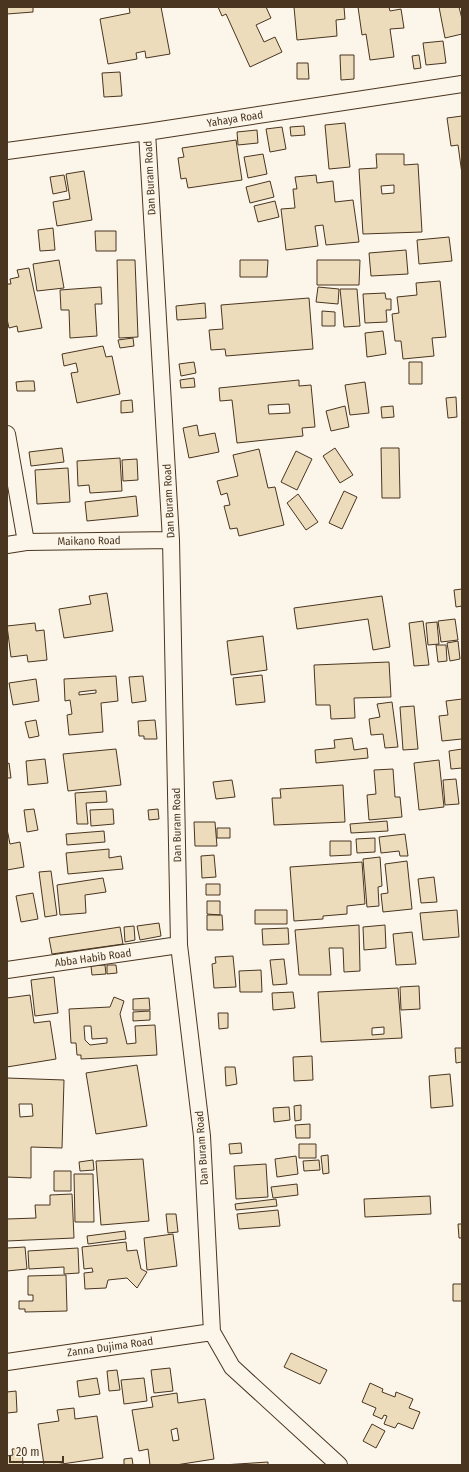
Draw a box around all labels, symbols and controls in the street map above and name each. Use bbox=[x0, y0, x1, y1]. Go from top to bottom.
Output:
street label: Yahaya Road bbox=[206, 108, 264, 130]
street label: Dan Buram Road bbox=[142, 140, 158, 216]
street label: Dan Buram Road bbox=[161, 463, 177, 539]
street label: Maikano Road bbox=[57, 534, 121, 548]
street label: Dan Buram Road bbox=[170, 788, 184, 862]
street label: Abba Habib Road bbox=[54, 946, 132, 970]
street label: Dan Buram Road bbox=[193, 1110, 211, 1186]
street label: Zanna Dujima Road bbox=[66, 1335, 154, 1359]
scale bar bbox=[10, 1438, 63, 1464]
text: 20 m bbox=[16, 1445, 40, 1459]

